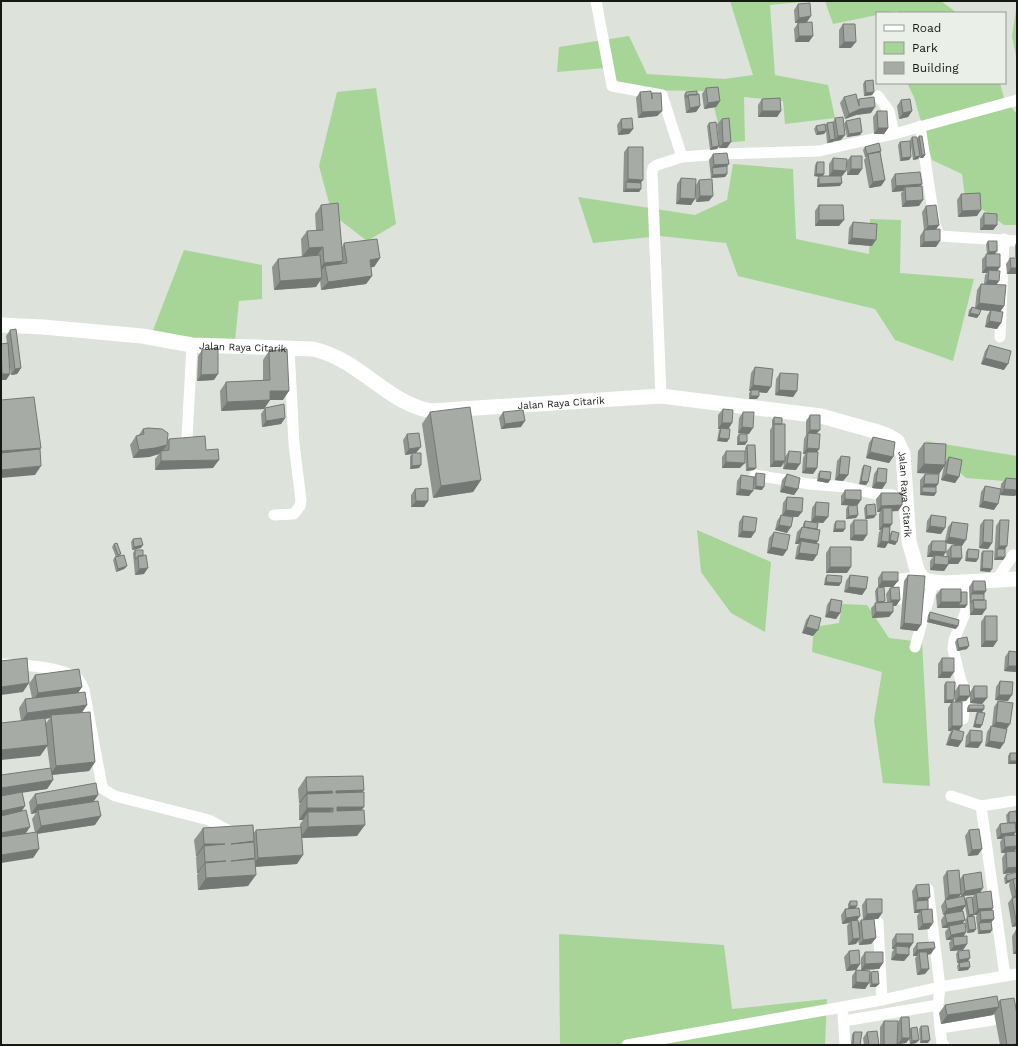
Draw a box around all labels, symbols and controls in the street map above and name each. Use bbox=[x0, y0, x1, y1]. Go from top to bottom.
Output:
legend bbox=[876, 12, 1006, 84]
text: Road bbox=[912, 21, 941, 35]
text: Park bbox=[912, 41, 938, 55]
text: Building bbox=[912, 61, 959, 75]
street label: Jalan Raya Citarik bbox=[199, 340, 287, 354]
street label: Jalan Raya Citarik bbox=[517, 395, 605, 411]
street label: Jalan Raya Citarik bbox=[896, 449, 914, 538]

